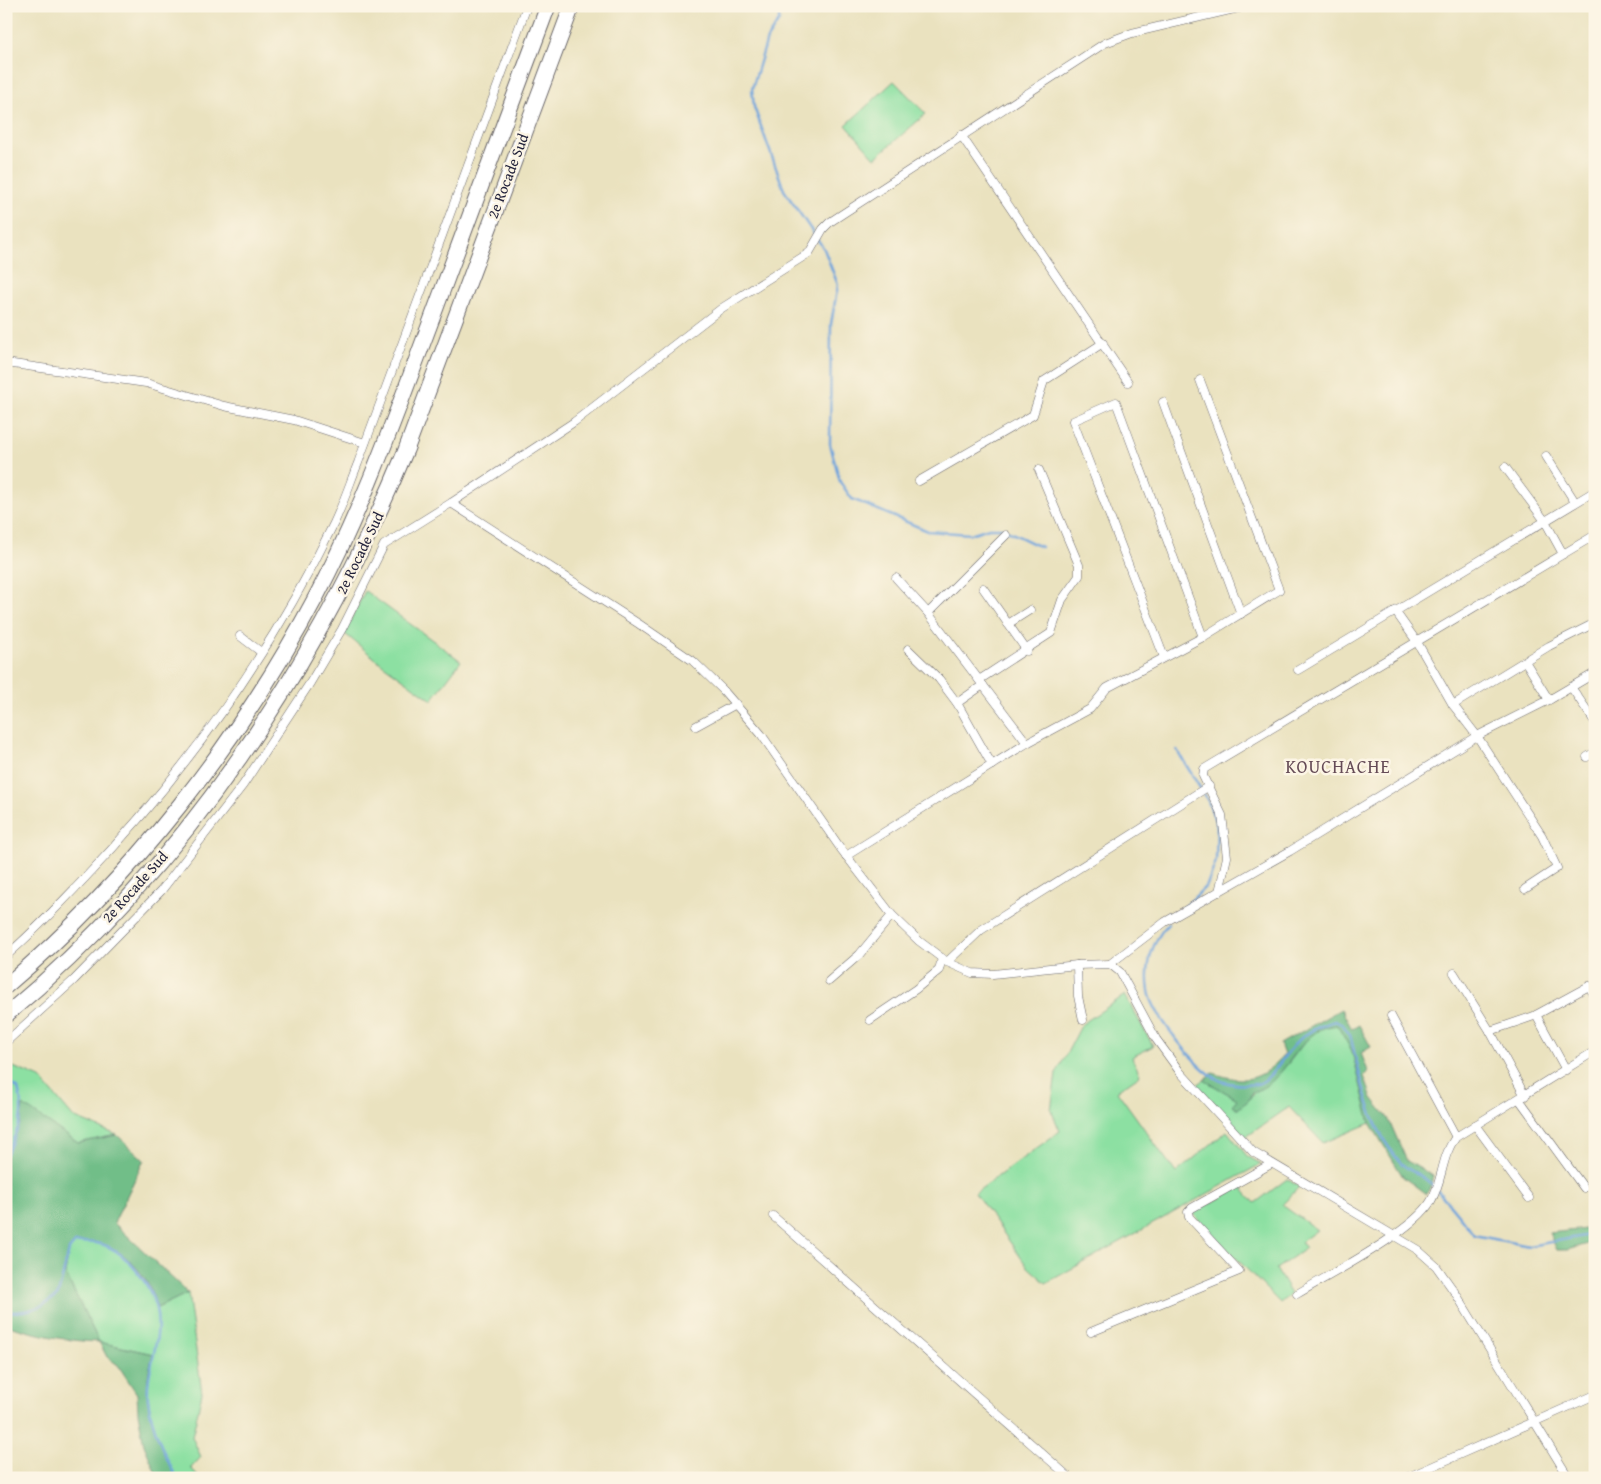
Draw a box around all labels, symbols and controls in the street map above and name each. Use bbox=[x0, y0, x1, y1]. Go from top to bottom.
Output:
street label: 2e Rocade Sud bbox=[482, 130, 533, 221]
street label: 2e Rocade Sud bbox=[331, 508, 389, 598]
district label: KOUCHACHE bbox=[1285, 753, 1391, 780]
street label: 2e Rocade Sud bbox=[97, 846, 172, 927]

